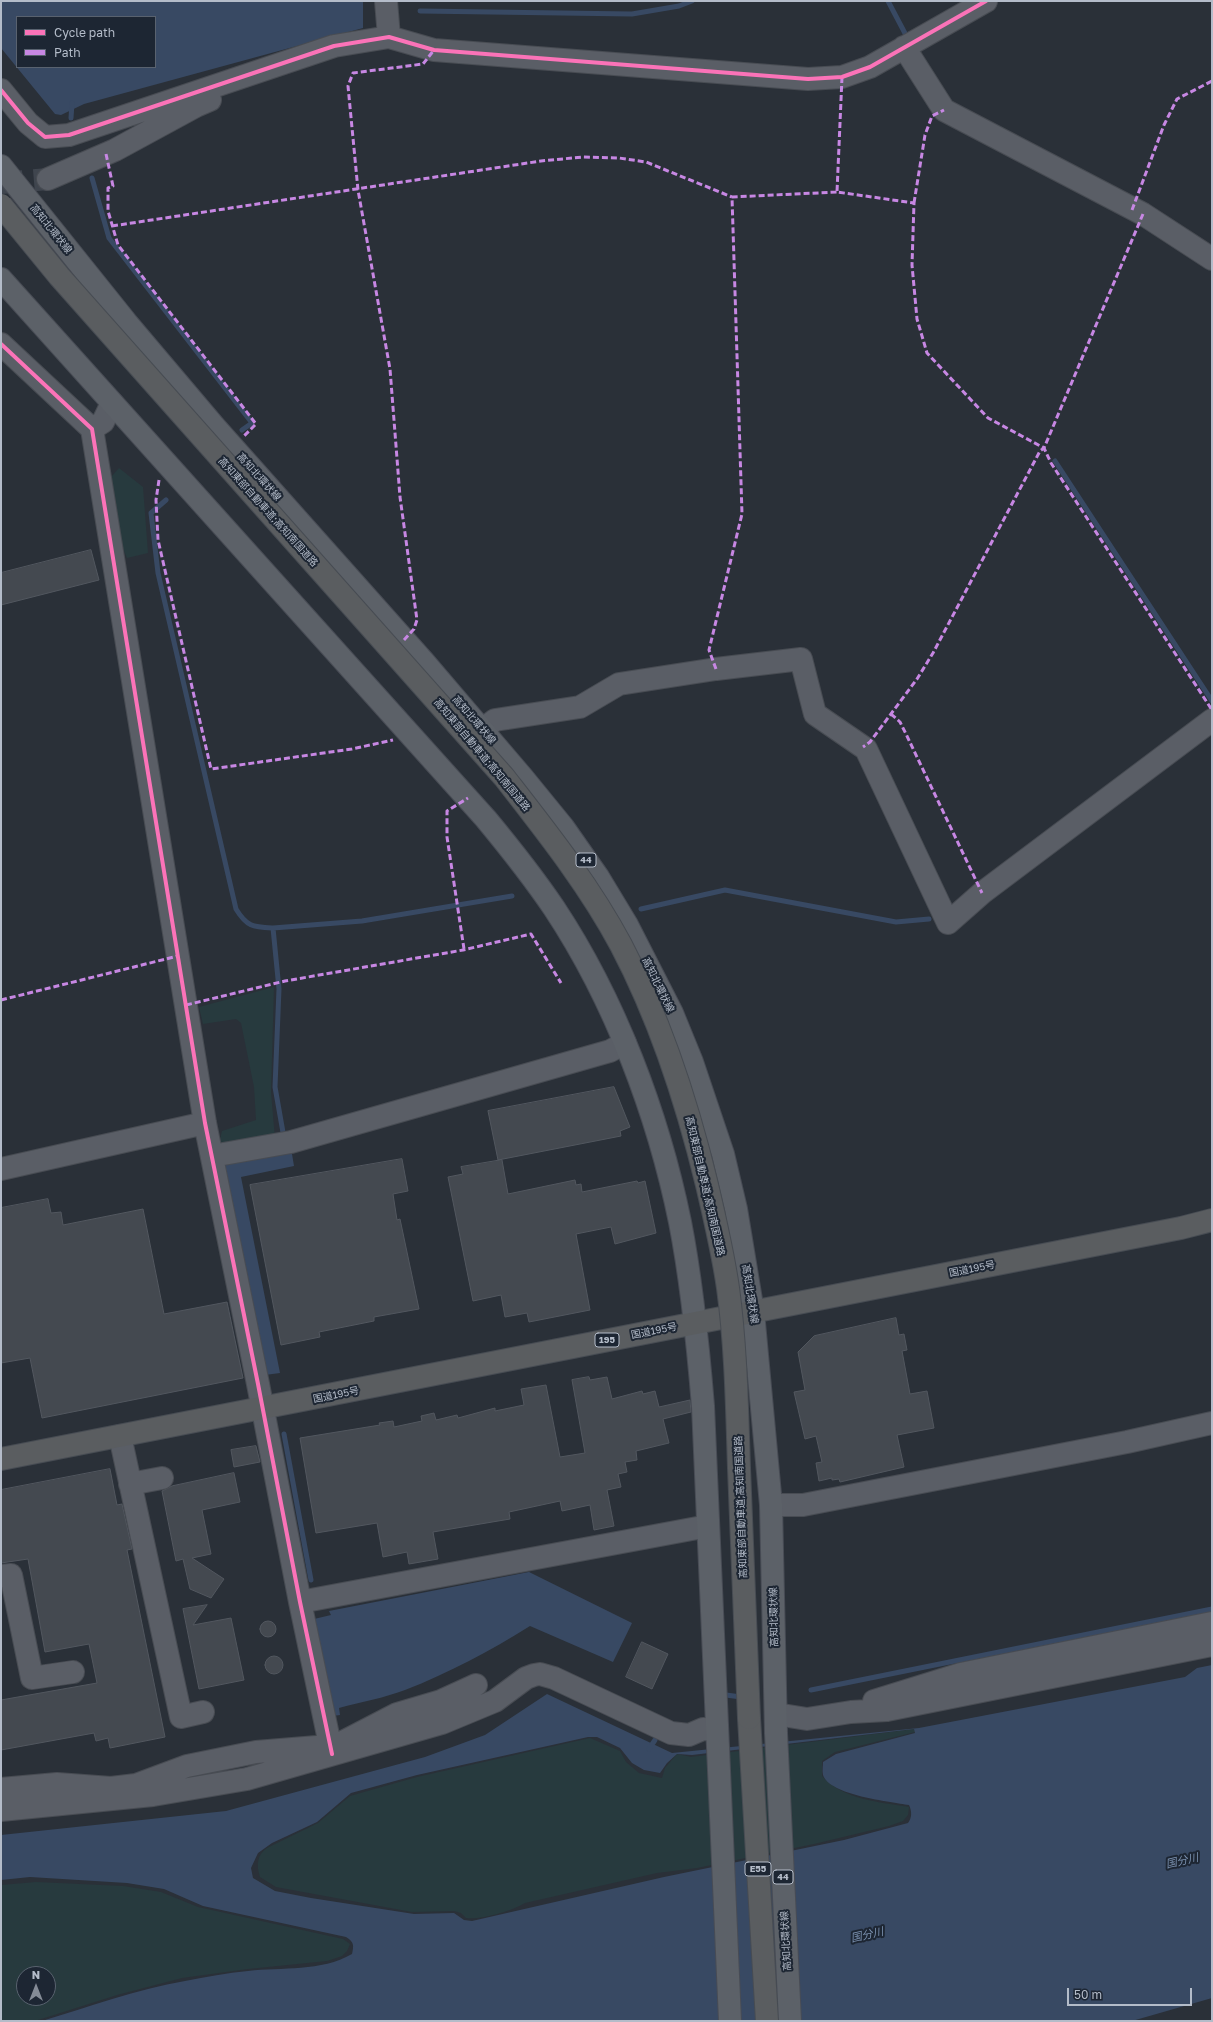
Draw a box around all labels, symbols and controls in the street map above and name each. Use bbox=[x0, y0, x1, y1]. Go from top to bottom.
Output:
legend bbox=[16, 16, 156, 68]
text: Cycle path bbox=[54, 25, 115, 40]
text: Path bbox=[54, 45, 81, 60]
street label: 高知北環状線 bbox=[27, 202, 75, 256]
street label: 高知北環状線 bbox=[234, 451, 284, 503]
street label: 高知東部自動車道;高知南国道路 bbox=[216, 455, 320, 569]
street label: 高知北環状線 bbox=[450, 693, 498, 747]
street label: 高知東部自動車道;高知南国道路 bbox=[431, 696, 533, 814]
road number: 44 bbox=[576, 853, 596, 867]
street label: 高知北環状線 bbox=[639, 955, 677, 1015]
street label: 高知東部自動車道;高知南国道路 bbox=[683, 1115, 727, 1257]
street label: 国道195号 bbox=[948, 1259, 996, 1279]
street label: 高知北環状線 bbox=[739, 1263, 761, 1325]
street label: 国道195号 bbox=[630, 1321, 678, 1341]
road number: 195 bbox=[595, 1333, 619, 1347]
street label: 国道195号 bbox=[312, 1385, 360, 1405]
street label: 高知東部自動車道;高知南国道路 bbox=[733, 1435, 749, 1579]
street label: 高知北環状線 bbox=[767, 1587, 781, 1647]
water label: 国分川 bbox=[1164, 1851, 1200, 1871]
road number: E55 bbox=[745, 1862, 771, 1876]
road number: 44 bbox=[773, 1870, 793, 1884]
street label: 高知北環状線 bbox=[778, 1911, 794, 1971]
water label: 国分川 bbox=[849, 1925, 885, 1945]
north arrow bbox=[16, 1966, 56, 2006]
text: N bbox=[32, 1968, 40, 1981]
scale bar bbox=[1069, 1980, 1194, 2006]
text: 50 m bbox=[1074, 1987, 1102, 2002]

